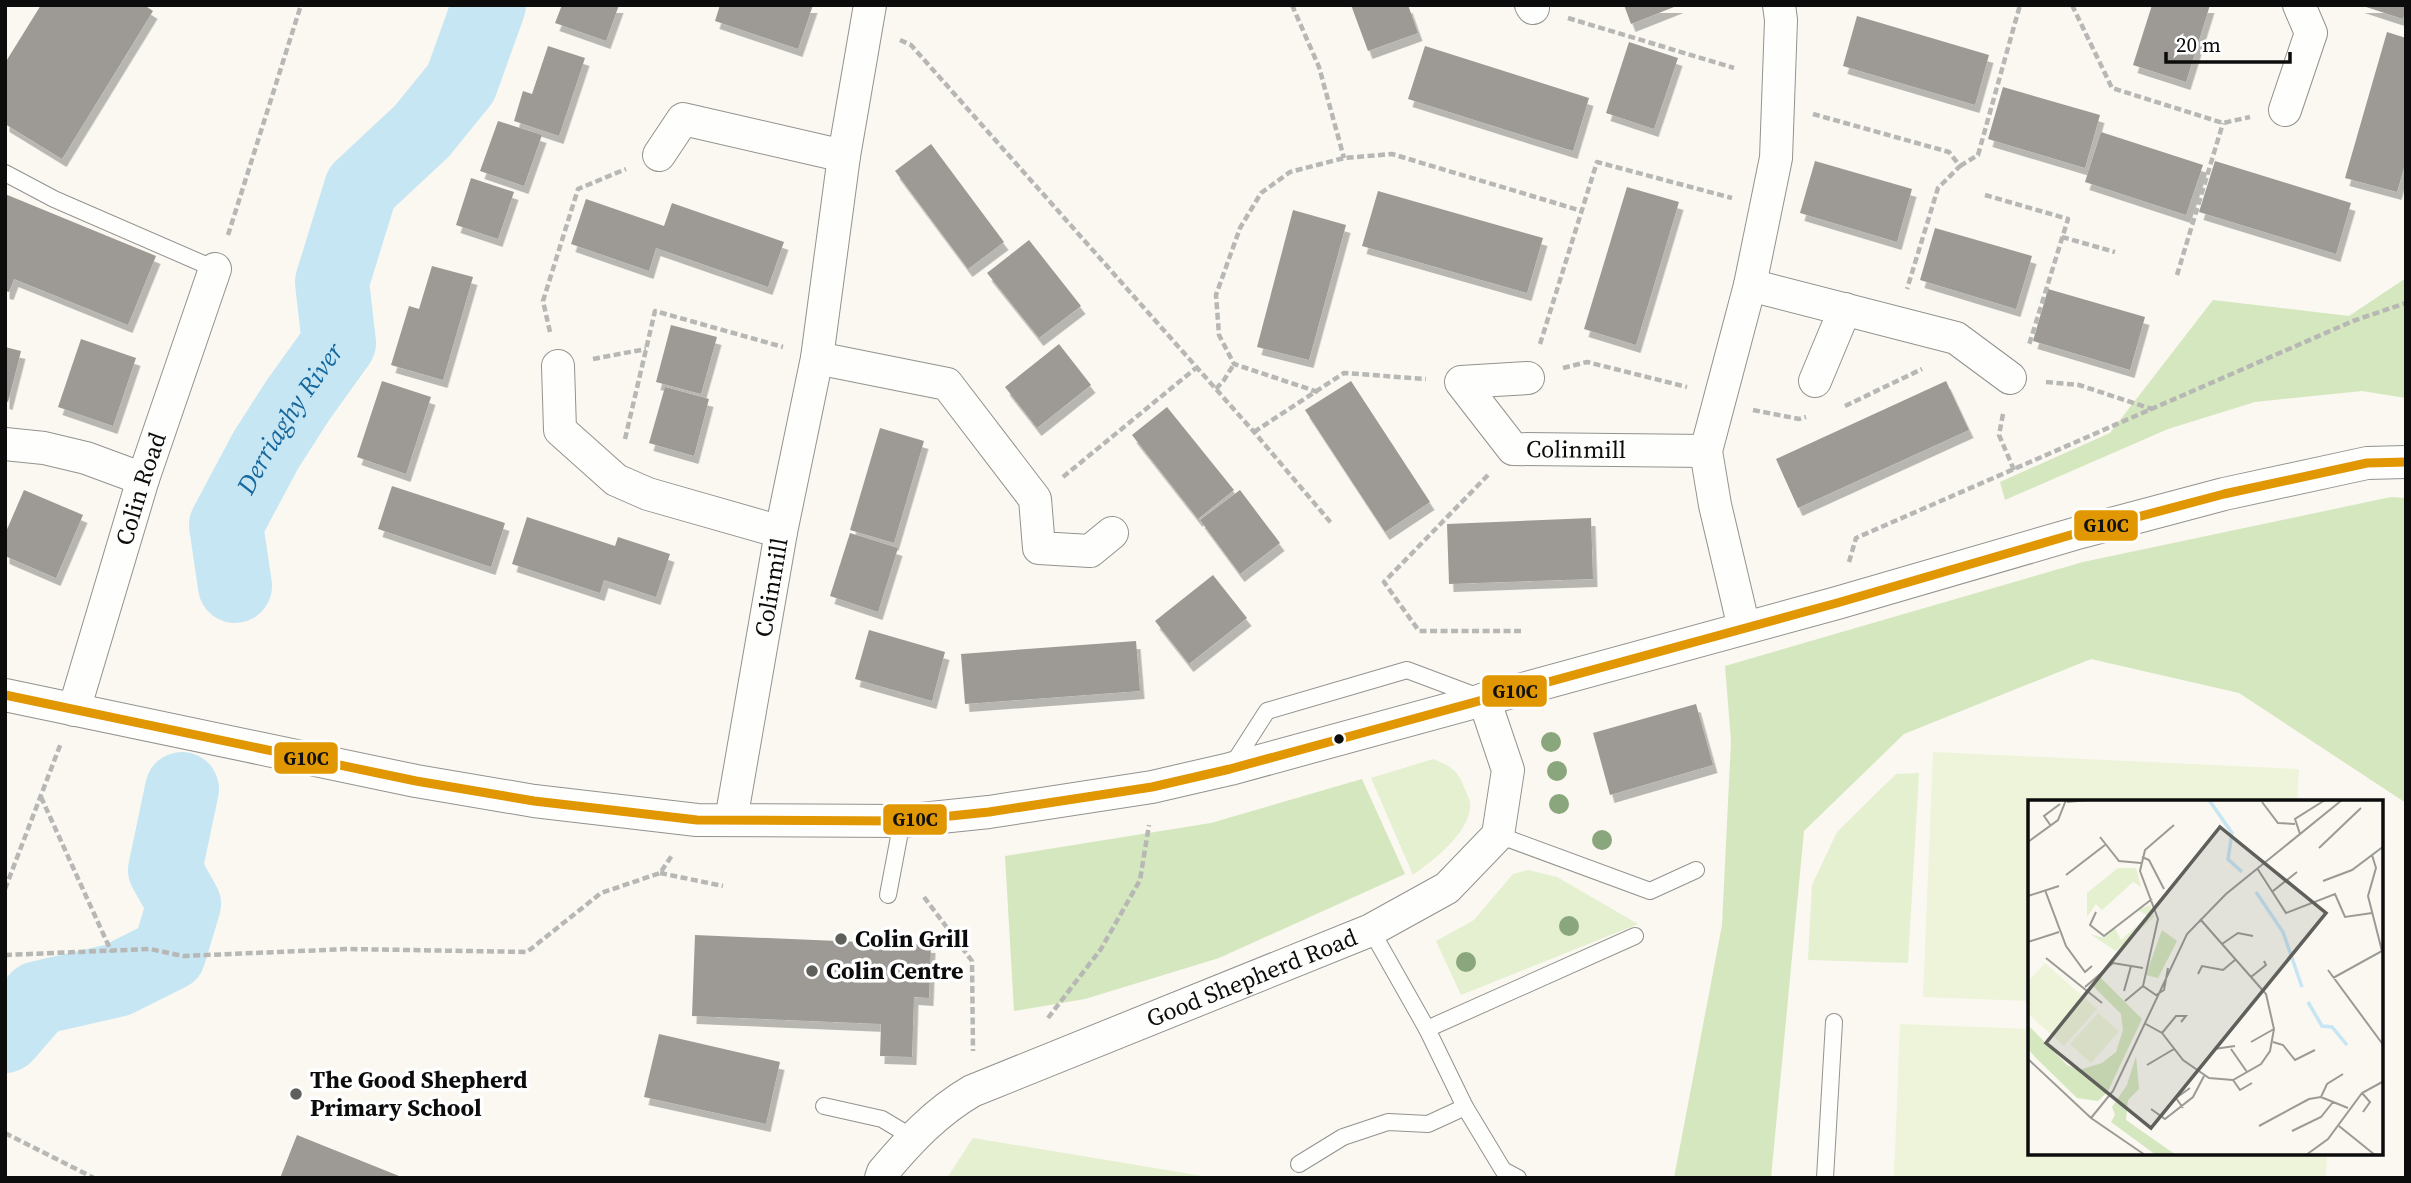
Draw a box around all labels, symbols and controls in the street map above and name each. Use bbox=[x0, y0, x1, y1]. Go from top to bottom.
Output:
scale bar bbox=[2166, 21, 2290, 65]
text: 20 m bbox=[2176, 30, 2221, 59]
water label: Derriaghy River bbox=[227, 335, 352, 501]
street label: Colin Road bbox=[107, 427, 174, 549]
street label: Colinmill bbox=[1526, 432, 1626, 466]
line badge: G10C bbox=[2073, 509, 2139, 542]
text: G10C bbox=[2083, 512, 2129, 538]
street label: Colinmill bbox=[746, 535, 796, 640]
line badge: G10C bbox=[1481, 674, 1548, 708]
text: G10C bbox=[1492, 678, 1538, 704]
unlabelled marker bbox=[1332, 732, 1346, 746]
line badge: G10C bbox=[273, 741, 339, 775]
text: G10C bbox=[283, 745, 329, 771]
inset map bbox=[2028, 800, 2383, 1155]
line badge: G10C bbox=[882, 803, 948, 836]
text: G10C bbox=[892, 806, 938, 832]
street label: Good Shepherd Road bbox=[1141, 920, 1362, 1035]
place label: Colin Grill bbox=[855, 922, 969, 955]
marker: Colin Grill bbox=[833, 931, 849, 947]
place label: Colin Centre bbox=[826, 954, 964, 987]
marker: Colin Centre bbox=[804, 963, 820, 979]
place label: The Good Shepherd Primary School bbox=[310, 1063, 528, 1124]
marker: The Good Shepherd Primary School bbox=[288, 1086, 304, 1102]

